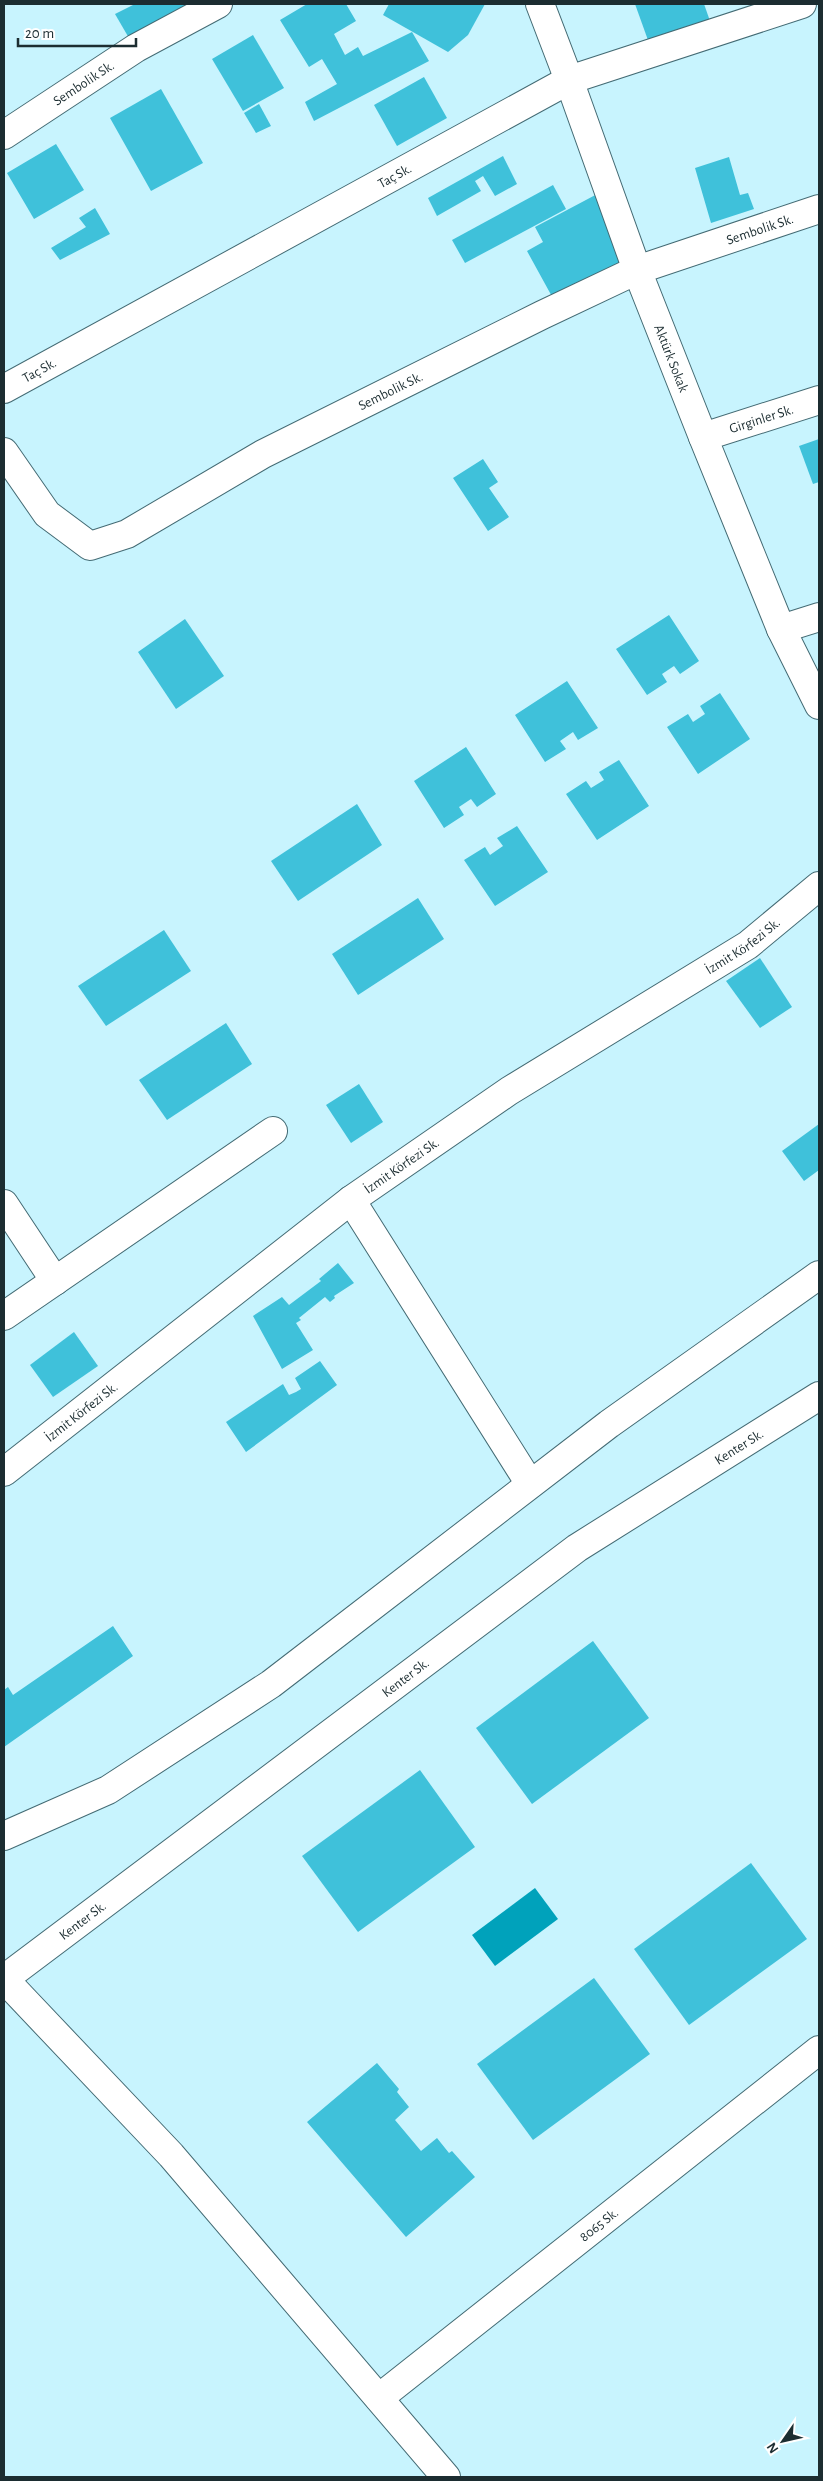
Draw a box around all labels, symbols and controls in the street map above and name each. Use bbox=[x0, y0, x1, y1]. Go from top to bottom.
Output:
scale bar bbox=[18, 15, 135, 47]
text: 20 m bbox=[25, 26, 54, 41]
street label: Sembolik Sk. bbox=[51, 59, 117, 109]
street label: Taç Sk. bbox=[376, 162, 414, 191]
street label: Sembolik Sk. bbox=[725, 212, 795, 248]
street label: Aktürk Sokak bbox=[651, 323, 691, 395]
street label: Taç Sk. bbox=[20, 356, 59, 386]
street label: Sembolik Sk. bbox=[356, 370, 425, 413]
street label: Girginler Sk. bbox=[728, 403, 795, 436]
street label: İzmit Körfezi Sk. bbox=[702, 916, 783, 977]
street label: İzmit Körfezi Sk. bbox=[360, 1136, 442, 1197]
street label: İzmit Körfezi Sk. bbox=[41, 1380, 121, 1445]
street label: Kenter Sk. bbox=[712, 1427, 766, 1468]
street label: Kenter Sk. bbox=[380, 1656, 432, 1700]
street label: Kenter Sk. bbox=[57, 1899, 109, 1943]
street label: 8065 Sk. bbox=[577, 2206, 621, 2245]
north arrow bbox=[758, 2416, 808, 2466]
text: N bbox=[765, 2440, 782, 2456]

